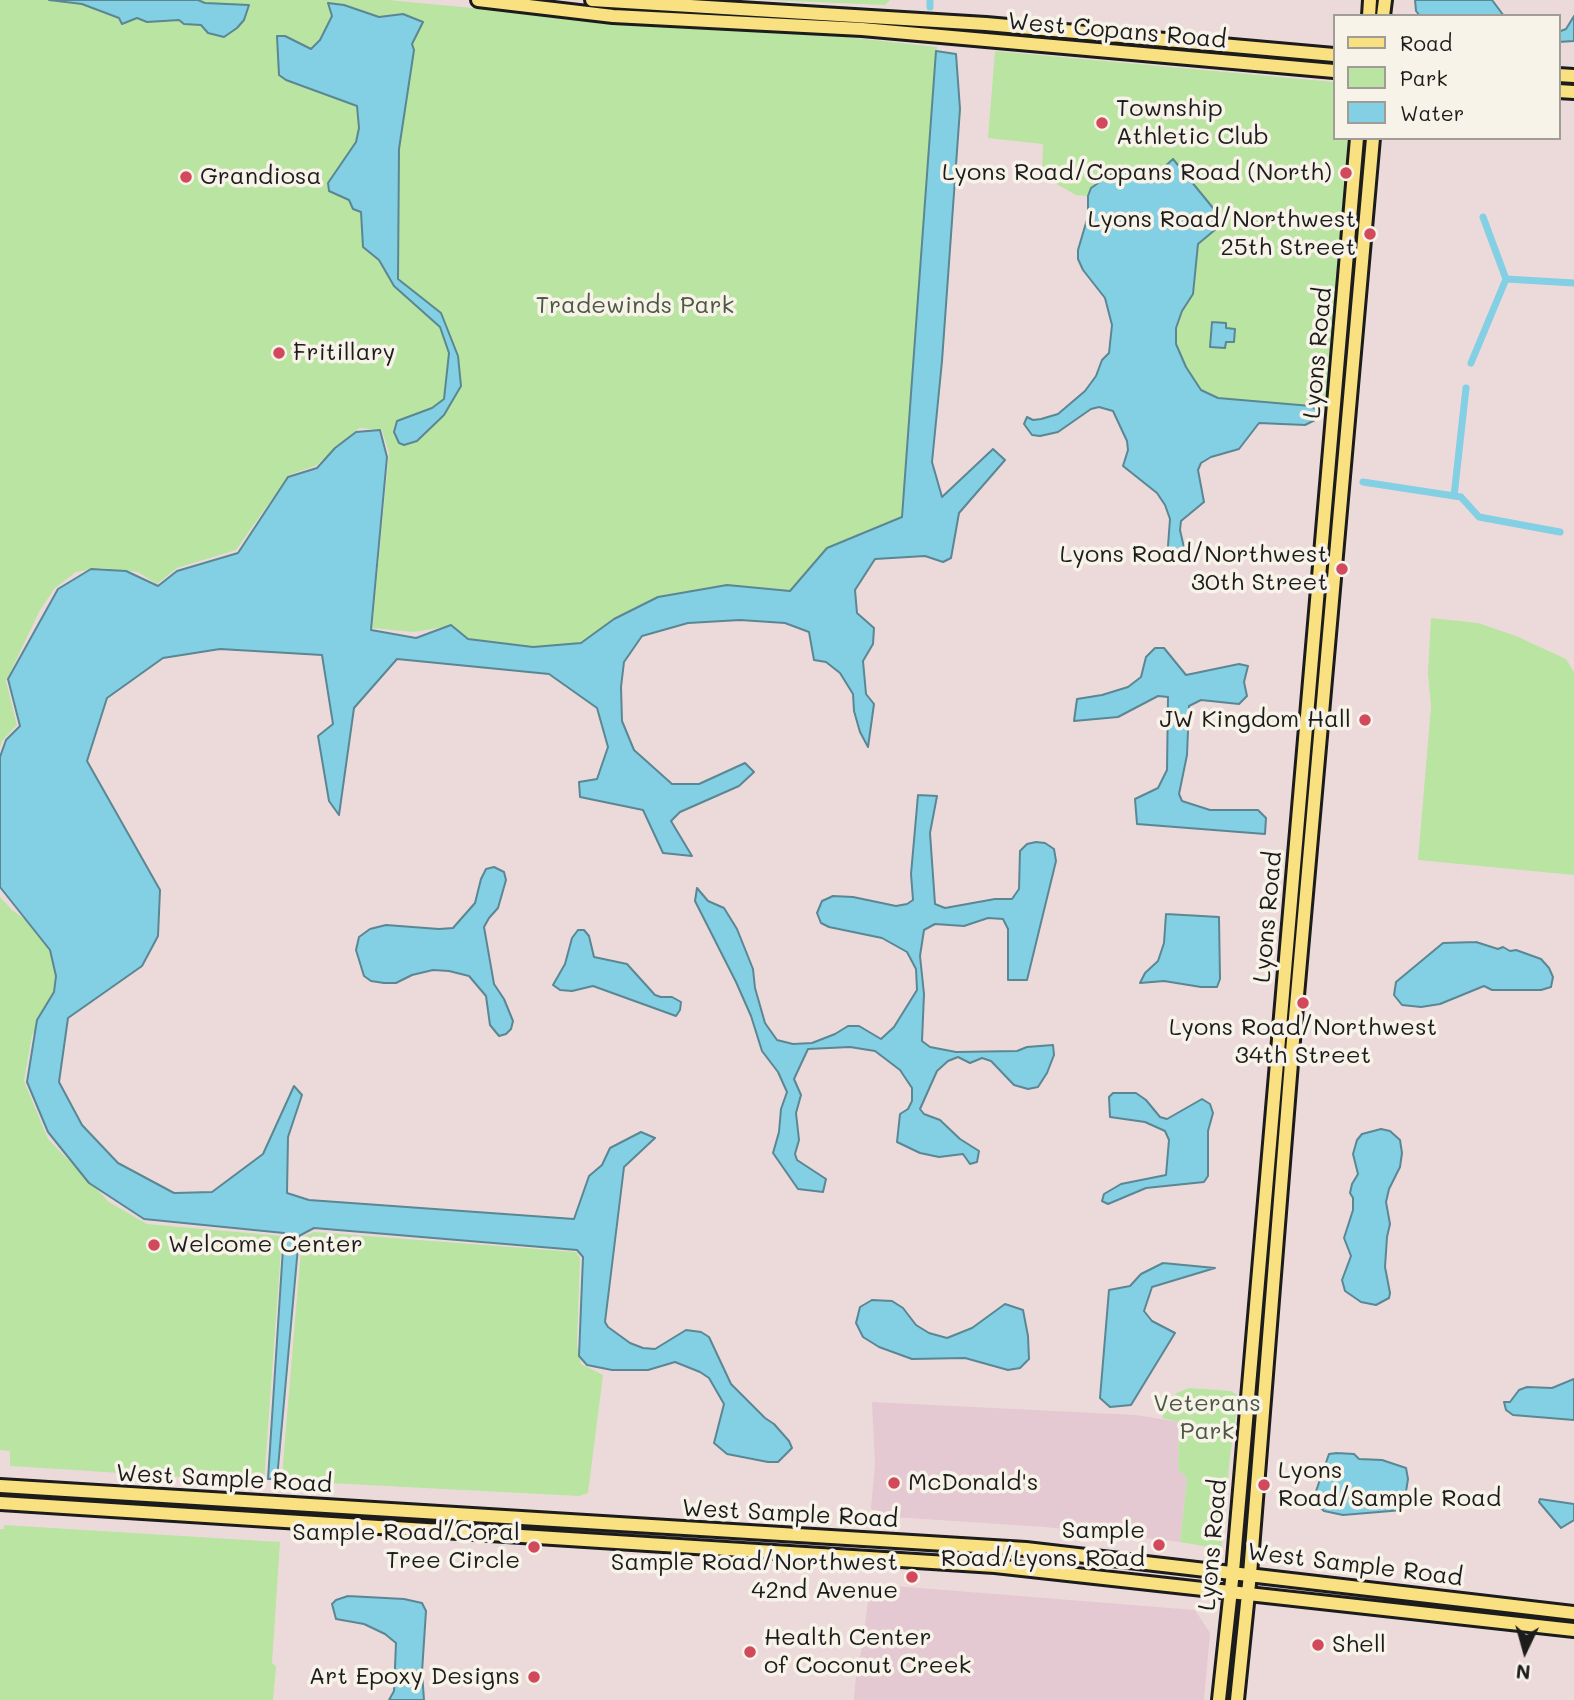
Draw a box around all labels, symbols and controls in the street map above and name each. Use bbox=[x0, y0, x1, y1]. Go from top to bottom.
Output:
street label: West Copans Road bbox=[1006, 7, 1228, 55]
legend bbox=[1332, 14, 1560, 140]
text: Road bbox=[1400, 29, 1452, 56]
text: Park bbox=[1400, 64, 1448, 91]
place label: Township Athletic Club bbox=[1116, 95, 1269, 151]
text: Water bbox=[1400, 99, 1464, 126]
marker: Township Athletic Club bbox=[1094, 115, 1110, 131]
place label: Lyons Road/Copans Road (North) bbox=[942, 159, 1332, 187]
place label: Grandiosa bbox=[200, 163, 321, 191]
marker: Lyons Road/Copans Road (North) bbox=[1338, 165, 1354, 181]
marker: Grandiosa bbox=[178, 169, 194, 185]
place label: Lyons Road/Northwest 25th Street bbox=[1088, 206, 1356, 262]
marker: Lyons Road/Northwest 25th Street bbox=[1362, 226, 1378, 242]
street label: Lyons Road bbox=[1298, 286, 1338, 420]
park label: Tradewinds Park bbox=[536, 292, 734, 320]
place label: Fritillary bbox=[293, 339, 395, 367]
marker: Fritillary bbox=[271, 345, 287, 361]
place label: Lyons Road/Northwest 30th Street bbox=[1060, 541, 1328, 597]
marker: Lyons Road/Northwest 30th Street bbox=[1334, 561, 1350, 577]
place label: JW Kingdom Hall bbox=[1160, 706, 1351, 734]
marker: JW Kingdom Hall bbox=[1357, 712, 1373, 728]
street label: Lyons Road bbox=[1248, 850, 1288, 984]
marker: Lyons Road/Northwest 34th Street bbox=[1295, 995, 1311, 1011]
place label: Lyons Road/Northwest 34th Street bbox=[1169, 1014, 1437, 1070]
place label: Welcome Center bbox=[168, 1231, 363, 1259]
marker: Welcome Center bbox=[146, 1237, 162, 1253]
park label: Veterans Park bbox=[1153, 1390, 1261, 1446]
place label: Lyons Road/Sample Road bbox=[1278, 1457, 1501, 1513]
street label: West Sample Road bbox=[115, 1459, 333, 1499]
place label: McDonald's bbox=[908, 1469, 1038, 1497]
marker: McDonald's bbox=[886, 1475, 902, 1491]
marker: Lyons Road/Sample Road bbox=[1256, 1477, 1272, 1493]
street label: Lyons Road bbox=[1193, 1478, 1233, 1612]
street label: West Sample Road bbox=[681, 1494, 899, 1534]
place label: Sample Road/Lyons Road bbox=[941, 1517, 1145, 1573]
place label: Sample Road/Coral Tree Circle bbox=[292, 1519, 520, 1575]
marker: Sample Road/Lyons Road bbox=[1151, 1537, 1167, 1553]
street label: West Sample Road bbox=[1246, 1538, 1464, 1592]
marker: Sample Road/Coral Tree Circle bbox=[526, 1539, 542, 1555]
place label: Sample Road/Northwest 42nd Avenue bbox=[611, 1549, 898, 1605]
marker: Sample Road/Northwest 42nd Avenue bbox=[904, 1569, 920, 1585]
north arrow bbox=[1490, 1616, 1560, 1686]
place label: Health Center of Coconut Creek bbox=[764, 1624, 971, 1680]
place label: Shell bbox=[1332, 1631, 1386, 1659]
marker: Shell bbox=[1310, 1637, 1326, 1653]
marker: Health Center of Coconut Creek bbox=[742, 1644, 758, 1660]
text: N bbox=[1515, 1659, 1531, 1685]
place label: Art Epoxy Designs bbox=[309, 1663, 520, 1691]
marker: Art Epoxy Designs bbox=[526, 1669, 542, 1685]

